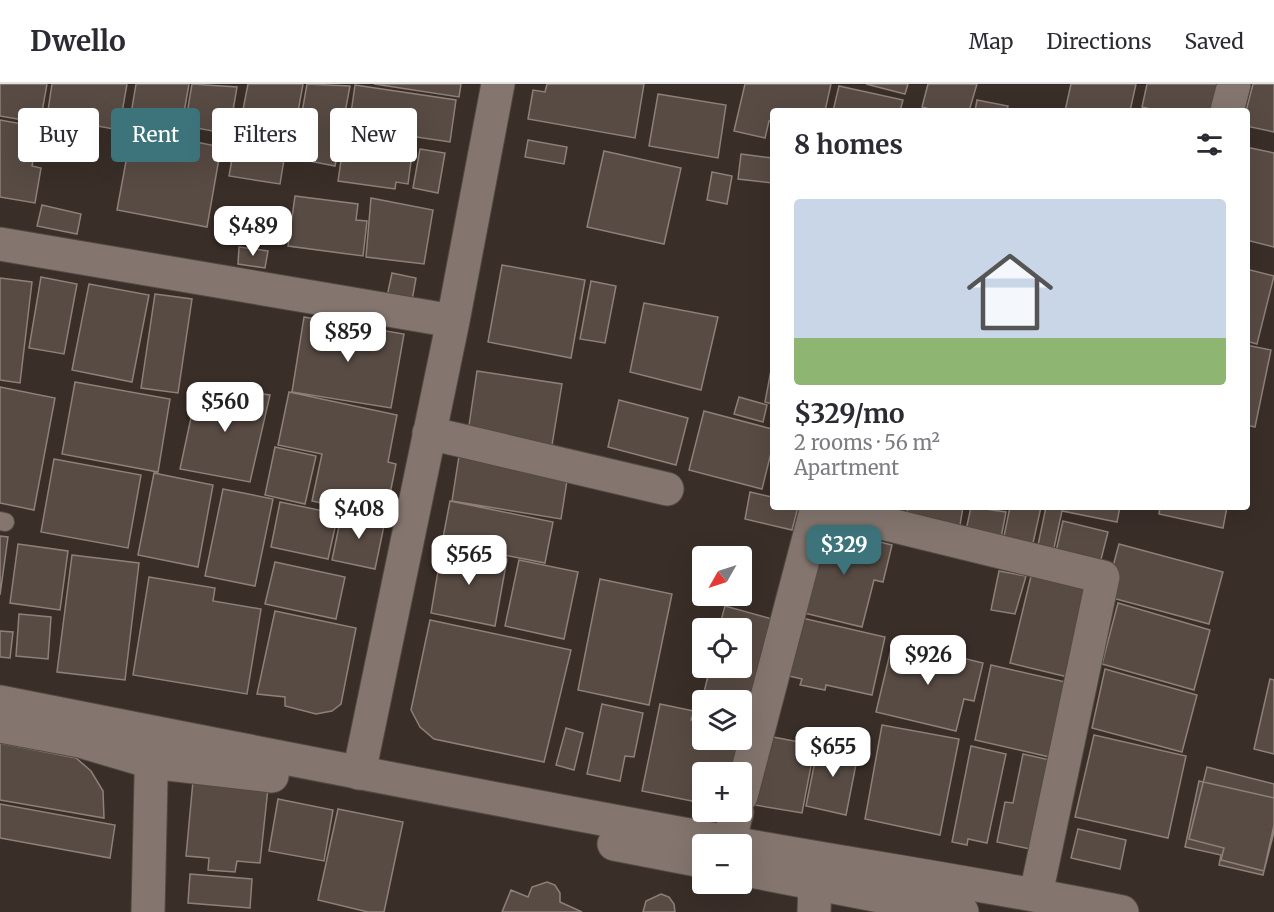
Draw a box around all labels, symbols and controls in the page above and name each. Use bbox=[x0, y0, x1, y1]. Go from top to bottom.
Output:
text: Dwello bbox=[30, 23, 126, 59]
text: Map bbox=[969, 28, 1013, 55]
text: Directions bbox=[1046, 28, 1151, 55]
text: Saved bbox=[1184, 28, 1244, 55]
chip: Buy bbox=[18, 108, 99, 162]
chip: Rent bbox=[111, 108, 200, 162]
chip: Filters bbox=[212, 108, 318, 162]
chip: New bbox=[330, 108, 417, 162]
text: 8 homes bbox=[794, 128, 903, 161]
icon: filters bbox=[1193, 128, 1226, 161]
pin: $489 bbox=[217, 206, 289, 257]
text: $489 bbox=[228, 213, 278, 238]
icon: home bbox=[956, 238, 1064, 346]
pin: $859 bbox=[312, 312, 384, 363]
text: $859 bbox=[324, 319, 372, 344]
pin: $560 bbox=[189, 382, 261, 433]
text: $560 bbox=[200, 389, 250, 414]
text: $329/mo bbox=[794, 397, 905, 430]
text: 2 rooms · 56 m² bbox=[794, 430, 940, 455]
text: Apartment bbox=[794, 455, 899, 480]
pin: $408 bbox=[323, 489, 395, 540]
text: $408 bbox=[333, 496, 385, 521]
pin: $329 bbox=[808, 525, 880, 576]
text: $329 bbox=[820, 532, 868, 557]
pin: $565 bbox=[433, 535, 505, 586]
text: $565 bbox=[446, 542, 492, 567]
north arrow bbox=[692, 546, 752, 606]
map controls bbox=[692, 546, 752, 894]
button: locate bbox=[692, 618, 752, 678]
pin: $926 bbox=[892, 635, 964, 686]
text: $926 bbox=[904, 642, 952, 667]
button: layers bbox=[692, 690, 752, 750]
pin: $655 bbox=[797, 727, 869, 778]
text: $655 bbox=[809, 734, 857, 759]
button: + bbox=[692, 762, 752, 822]
button: − bbox=[692, 834, 752, 894]

